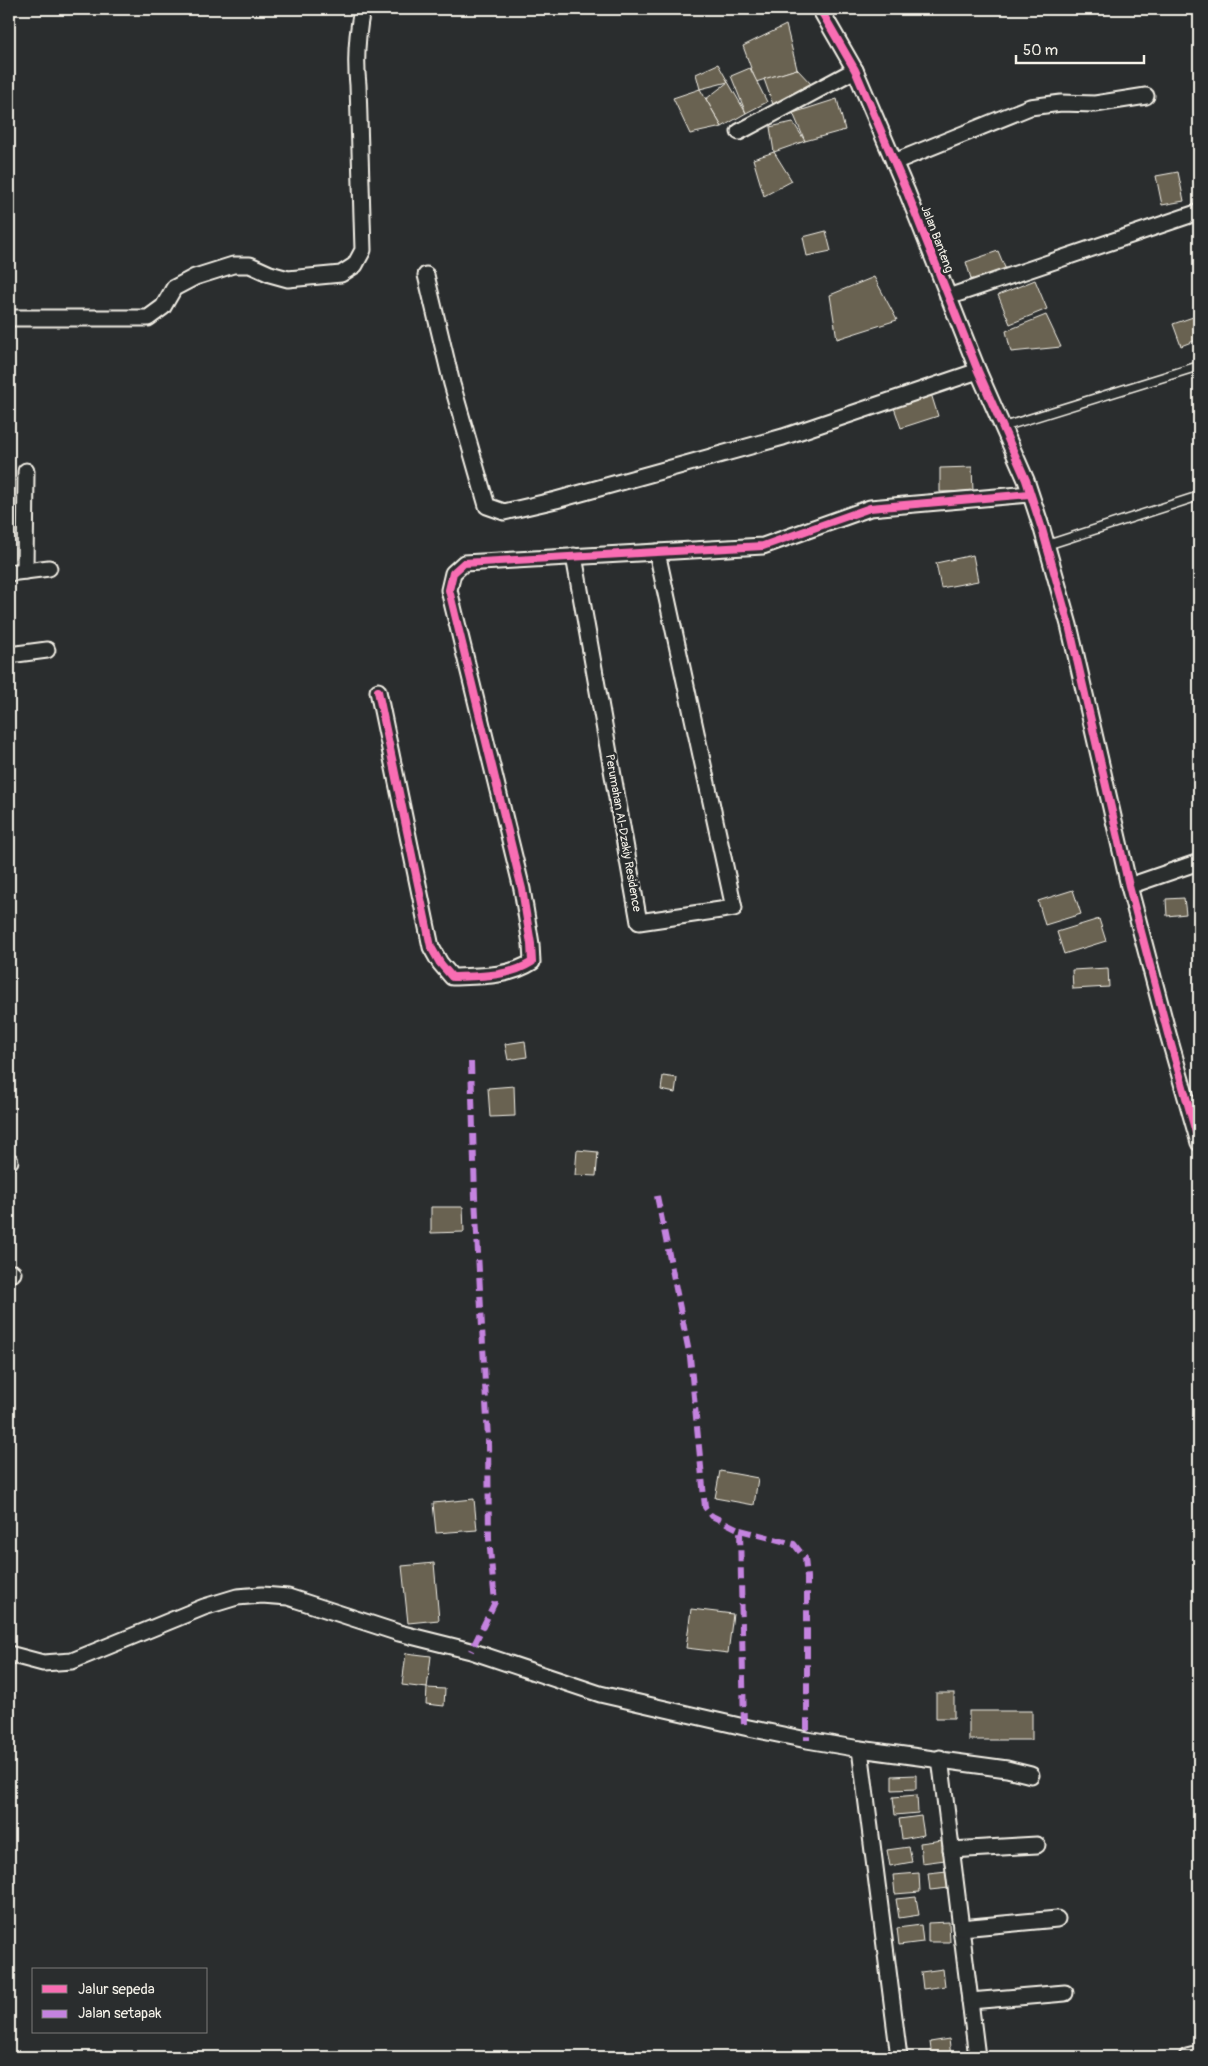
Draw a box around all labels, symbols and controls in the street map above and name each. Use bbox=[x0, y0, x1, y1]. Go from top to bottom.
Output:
scale bar bbox=[1016, 32, 1143, 64]
text: 50 m bbox=[1023, 41, 1058, 60]
street label: Jalan Banteng bbox=[917, 203, 957, 275]
street label: Perumahan Al-Dzakiy Residence bbox=[602, 753, 644, 913]
legend bbox=[32, 1968, 208, 2034]
text: Jalur sepeda bbox=[78, 1980, 155, 1999]
text: Jalan setapak bbox=[78, 2004, 162, 2023]

